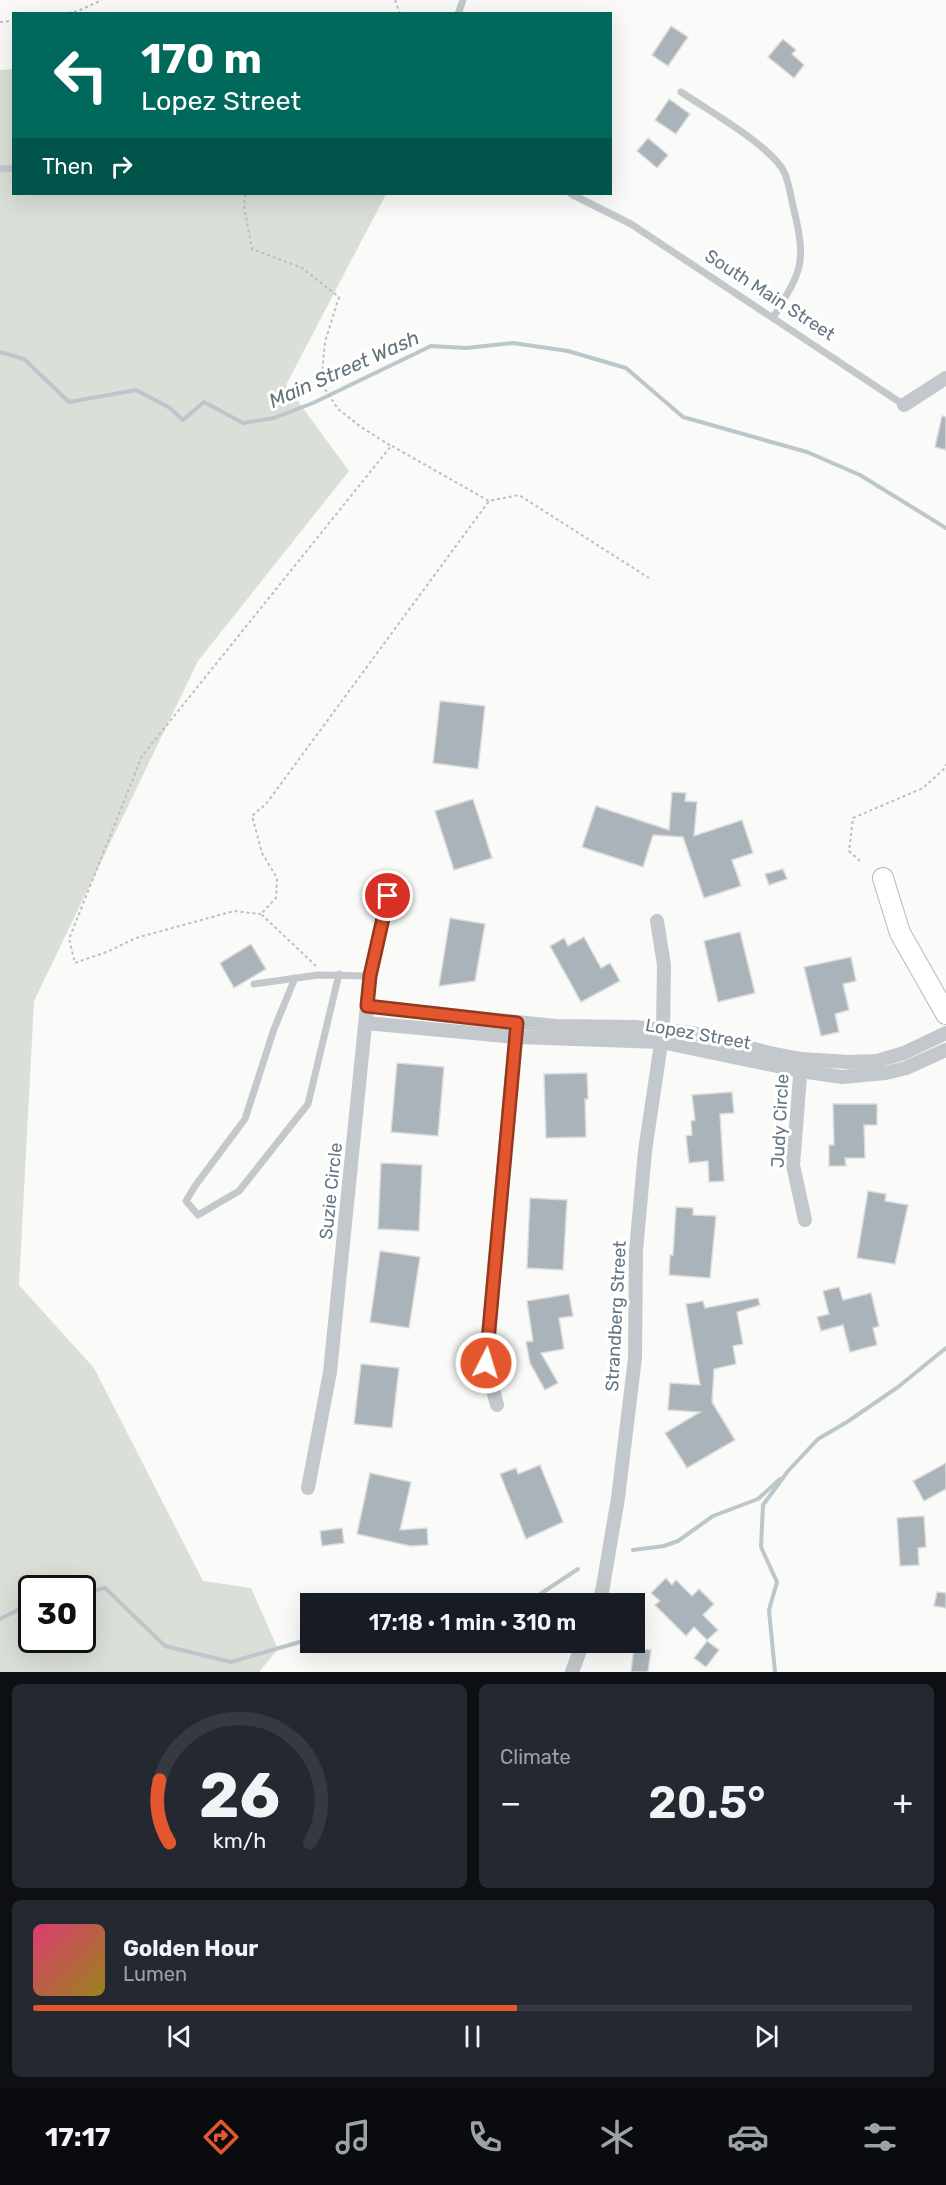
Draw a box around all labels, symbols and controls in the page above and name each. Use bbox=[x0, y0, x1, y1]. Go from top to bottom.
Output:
text: 170 m bbox=[141, 34, 262, 84]
icon: left bbox=[42, 36, 120, 114]
text: Lopez Street bbox=[141, 85, 301, 117]
icon: right bbox=[105, 150, 138, 183]
text: Then bbox=[42, 153, 93, 180]
street label: South Main Street bbox=[701, 245, 839, 345]
water label: Main Street Wash bbox=[265, 325, 423, 413]
pin bbox=[362, 870, 413, 921]
icon: arrive bbox=[371, 879, 404, 912]
street label: Lopez Street bbox=[644, 1014, 752, 1054]
street label: Judy Circle bbox=[767, 1073, 793, 1169]
street label: Suzie Circle bbox=[315, 1141, 347, 1241]
street label: Strandberg Street bbox=[601, 1240, 631, 1392]
position arrow bbox=[454, 1331, 518, 1395]
speed limit sign: 30 bbox=[18, 1575, 96, 1653]
text: 17:18 · 1 min · 310 m bbox=[369, 1609, 576, 1636]
text: Climate bbox=[500, 1745, 571, 1769]
text: 26 bbox=[199, 1759, 280, 1833]
text: 20.5° bbox=[648, 1776, 766, 1829]
text: − bbox=[500, 1783, 521, 1822]
text: + bbox=[892, 1783, 913, 1822]
text: km/h bbox=[213, 1828, 266, 1853]
text: Golden Hour bbox=[123, 1935, 258, 1962]
text: Lumen bbox=[123, 1962, 187, 1986]
icon: previous bbox=[163, 2020, 196, 2053]
icon: pause bbox=[456, 2020, 489, 2053]
icon: next bbox=[750, 2020, 783, 2053]
icon: directions bbox=[200, 2116, 242, 2158]
icon: music bbox=[332, 2116, 374, 2158]
icon: phone bbox=[464, 2116, 506, 2158]
icon: climate bbox=[596, 2116, 638, 2158]
icon: car bbox=[727, 2116, 769, 2158]
icon: filters bbox=[859, 2116, 901, 2158]
text: 17:17 bbox=[45, 2121, 111, 2153]

